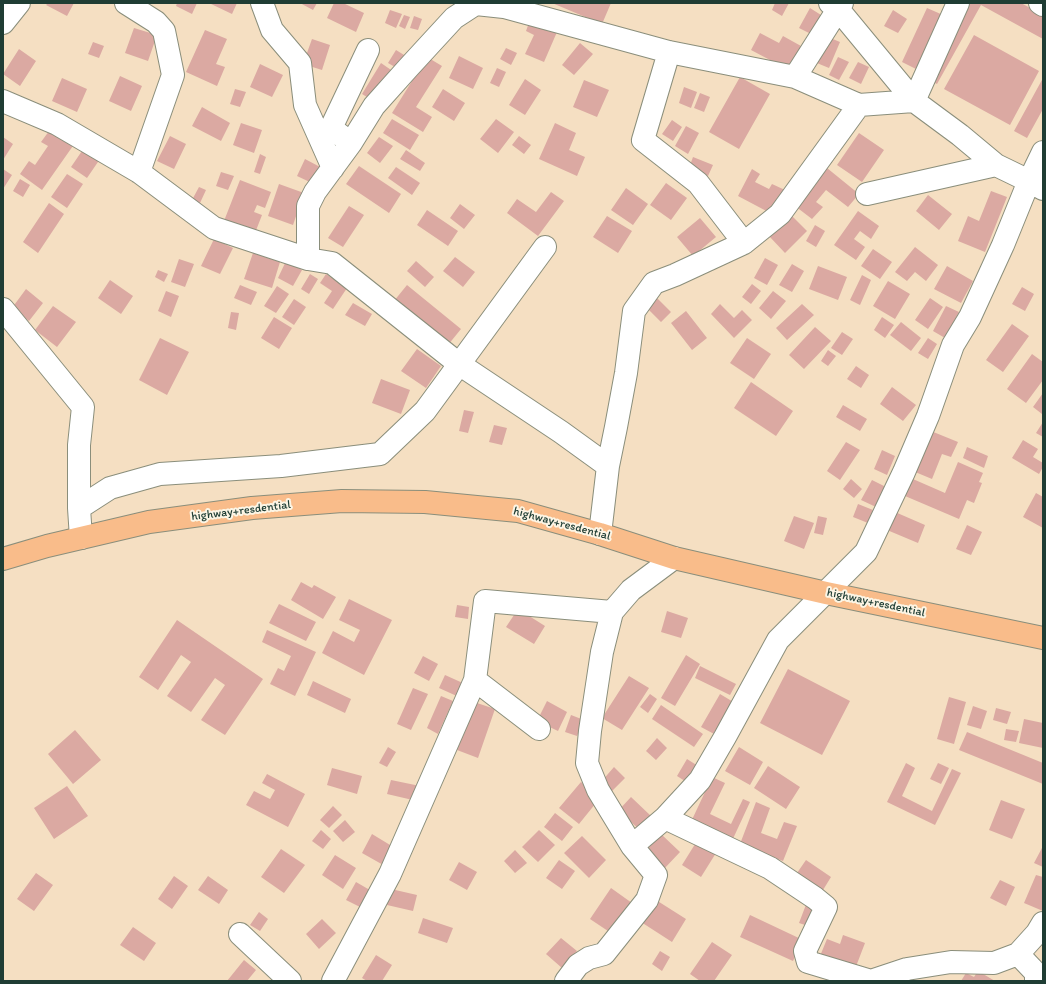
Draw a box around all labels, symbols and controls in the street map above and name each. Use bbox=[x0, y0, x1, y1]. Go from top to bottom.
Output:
street label: highway+resdential bbox=[190, 498, 292, 524]
street label: highway+resdential bbox=[512, 504, 612, 544]
street label: highway+resdential bbox=[825, 586, 927, 620]

